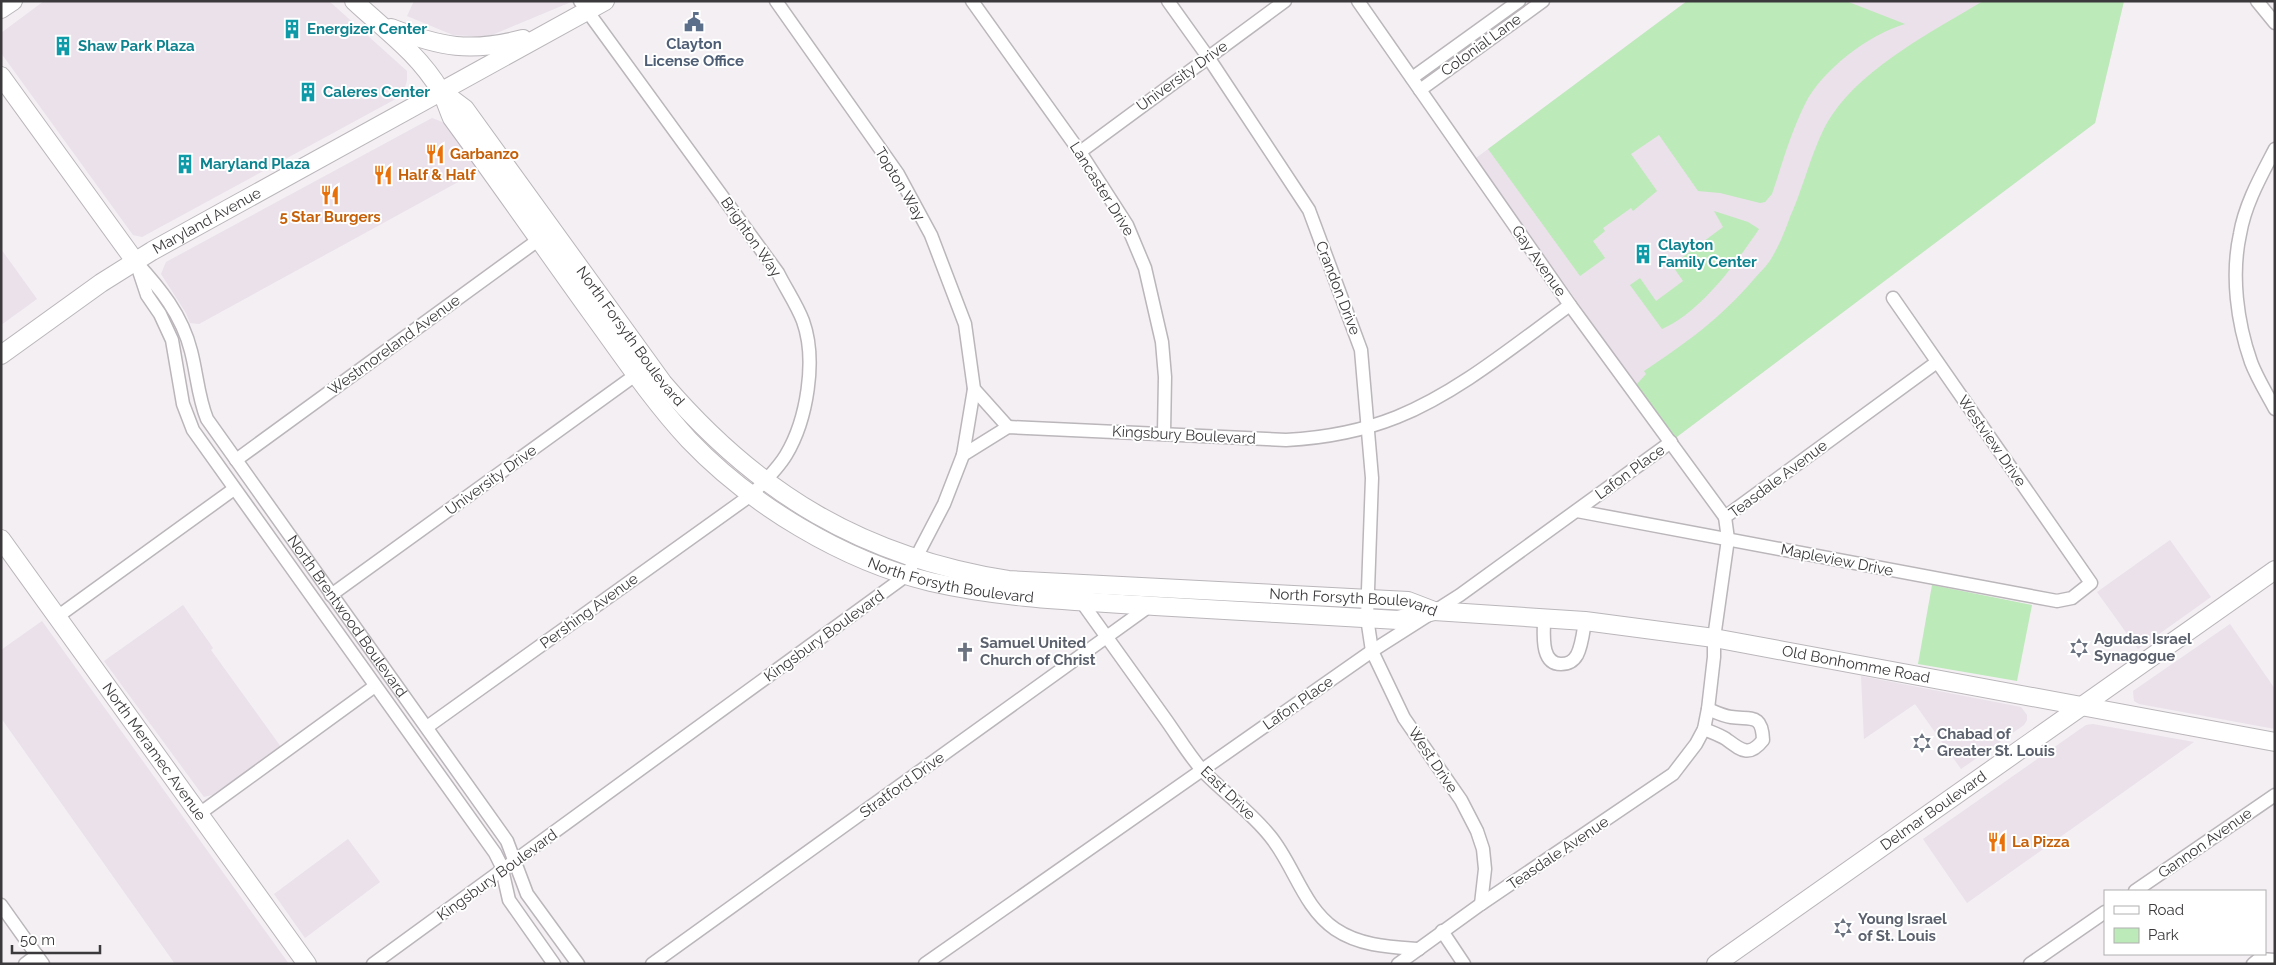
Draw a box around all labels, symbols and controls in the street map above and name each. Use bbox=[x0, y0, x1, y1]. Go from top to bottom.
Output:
street label: Colonial Lane bbox=[1438, 10, 1525, 80]
public building icon: Clayton License Office bbox=[683, 11, 705, 33]
building icon: Energizer Center bbox=[281, 18, 303, 40]
place label: Energizer Center bbox=[307, 20, 427, 38]
building icon: Shaw Park Plaza bbox=[52, 35, 74, 57]
place label: Clayton License Office bbox=[644, 35, 744, 70]
place label: Shaw Park Plaza bbox=[78, 37, 195, 55]
street label: University Drive bbox=[1133, 37, 1231, 115]
building icon: Caleres Center bbox=[297, 81, 319, 103]
place label: Caleres Center bbox=[323, 83, 430, 101]
street label: Lancaster Drive bbox=[1066, 139, 1138, 240]
restaurant icon: Garbanzo bbox=[424, 143, 446, 165]
street label: Topton Way bbox=[871, 144, 929, 224]
place label: Garbanzo bbox=[450, 145, 519, 163]
building icon: Maryland Plaza bbox=[174, 153, 196, 175]
place label: Maryland Plaza bbox=[200, 155, 310, 173]
restaurant icon: Half & Half bbox=[372, 164, 394, 186]
place label: Half & Half bbox=[398, 166, 476, 184]
street label: Maryland Avenue bbox=[149, 184, 264, 258]
restaurant icon: 5 Star Burgers bbox=[319, 184, 341, 206]
street label: Brighton Way bbox=[717, 194, 785, 280]
place label: 5 Star Burgers bbox=[279, 208, 381, 226]
street label: Gay Avenue bbox=[1508, 222, 1570, 300]
place label: Clayton Family Center bbox=[1658, 236, 1757, 271]
street label: Crandon Drive bbox=[1312, 239, 1364, 338]
building icon: Clayton Family Center bbox=[1632, 243, 1654, 265]
street label: North Forsyth Boulevard bbox=[573, 263, 688, 410]
street label: Westmoreland Avenue bbox=[325, 291, 464, 399]
street label: Westview Drive bbox=[1954, 392, 2030, 490]
street label: Kingsbury Boulevard bbox=[1112, 422, 1256, 448]
street label: Teasdale Avenue bbox=[1725, 436, 1831, 522]
street label: University Drive bbox=[442, 441, 540, 519]
street label: Lafon Place bbox=[1592, 441, 1668, 503]
street label: North Brentwood Boulevard bbox=[283, 532, 411, 701]
street label: Mapleview Drive bbox=[1779, 540, 1895, 580]
street label: North Forsyth Boulevard bbox=[865, 553, 1035, 607]
street label: Pershing Avenue bbox=[537, 569, 642, 653]
street label: North Forsyth Boulevard bbox=[1269, 585, 1440, 620]
street label: Kingsbury Boulevard bbox=[760, 586, 888, 686]
place label: Agudas Israel Synagogue bbox=[2094, 630, 2192, 665]
place label: Samuel United Church of Christ bbox=[980, 634, 1096, 669]
synagogue icon: Agudas Israel Synagogue bbox=[2068, 637, 2090, 659]
church icon: Samuel United Church of Christ bbox=[954, 641, 976, 663]
street label: Old Bonhomme Road bbox=[1781, 642, 1932, 687]
street label: Lafon Place bbox=[1259, 672, 1337, 734]
street label: North Meramec Avenue bbox=[98, 679, 210, 824]
street label: West Drive bbox=[1404, 724, 1462, 796]
place label: Chabad of Greater St. Louis bbox=[1937, 725, 2055, 760]
synagogue icon: Chabad of Greater St. Louis bbox=[1911, 732, 1933, 754]
street label: Stratford Drive bbox=[856, 748, 948, 822]
street label: East Drive bbox=[1197, 763, 1259, 824]
street label: Delmar Boulevard bbox=[1877, 767, 1990, 854]
street label: Gannon Avenue bbox=[2155, 804, 2255, 882]
street label: Teasdale Avenue bbox=[1504, 812, 1612, 893]
street label: Kingsbury Boulevard bbox=[433, 825, 561, 925]
restaurant icon: La Pizza bbox=[1986, 831, 2008, 853]
place label: La Pizza bbox=[2012, 833, 2070, 851]
legend bbox=[2104, 890, 2266, 955]
text: Road bbox=[2148, 901, 2184, 919]
place label: Young Israel of St. Louis bbox=[1858, 910, 1947, 945]
synagogue icon: Young Israel of St. Louis bbox=[1832, 917, 1854, 939]
scale bar bbox=[12, 922, 100, 954]
text: Park bbox=[2148, 926, 2179, 944]
text: 50 m bbox=[20, 931, 55, 949]

